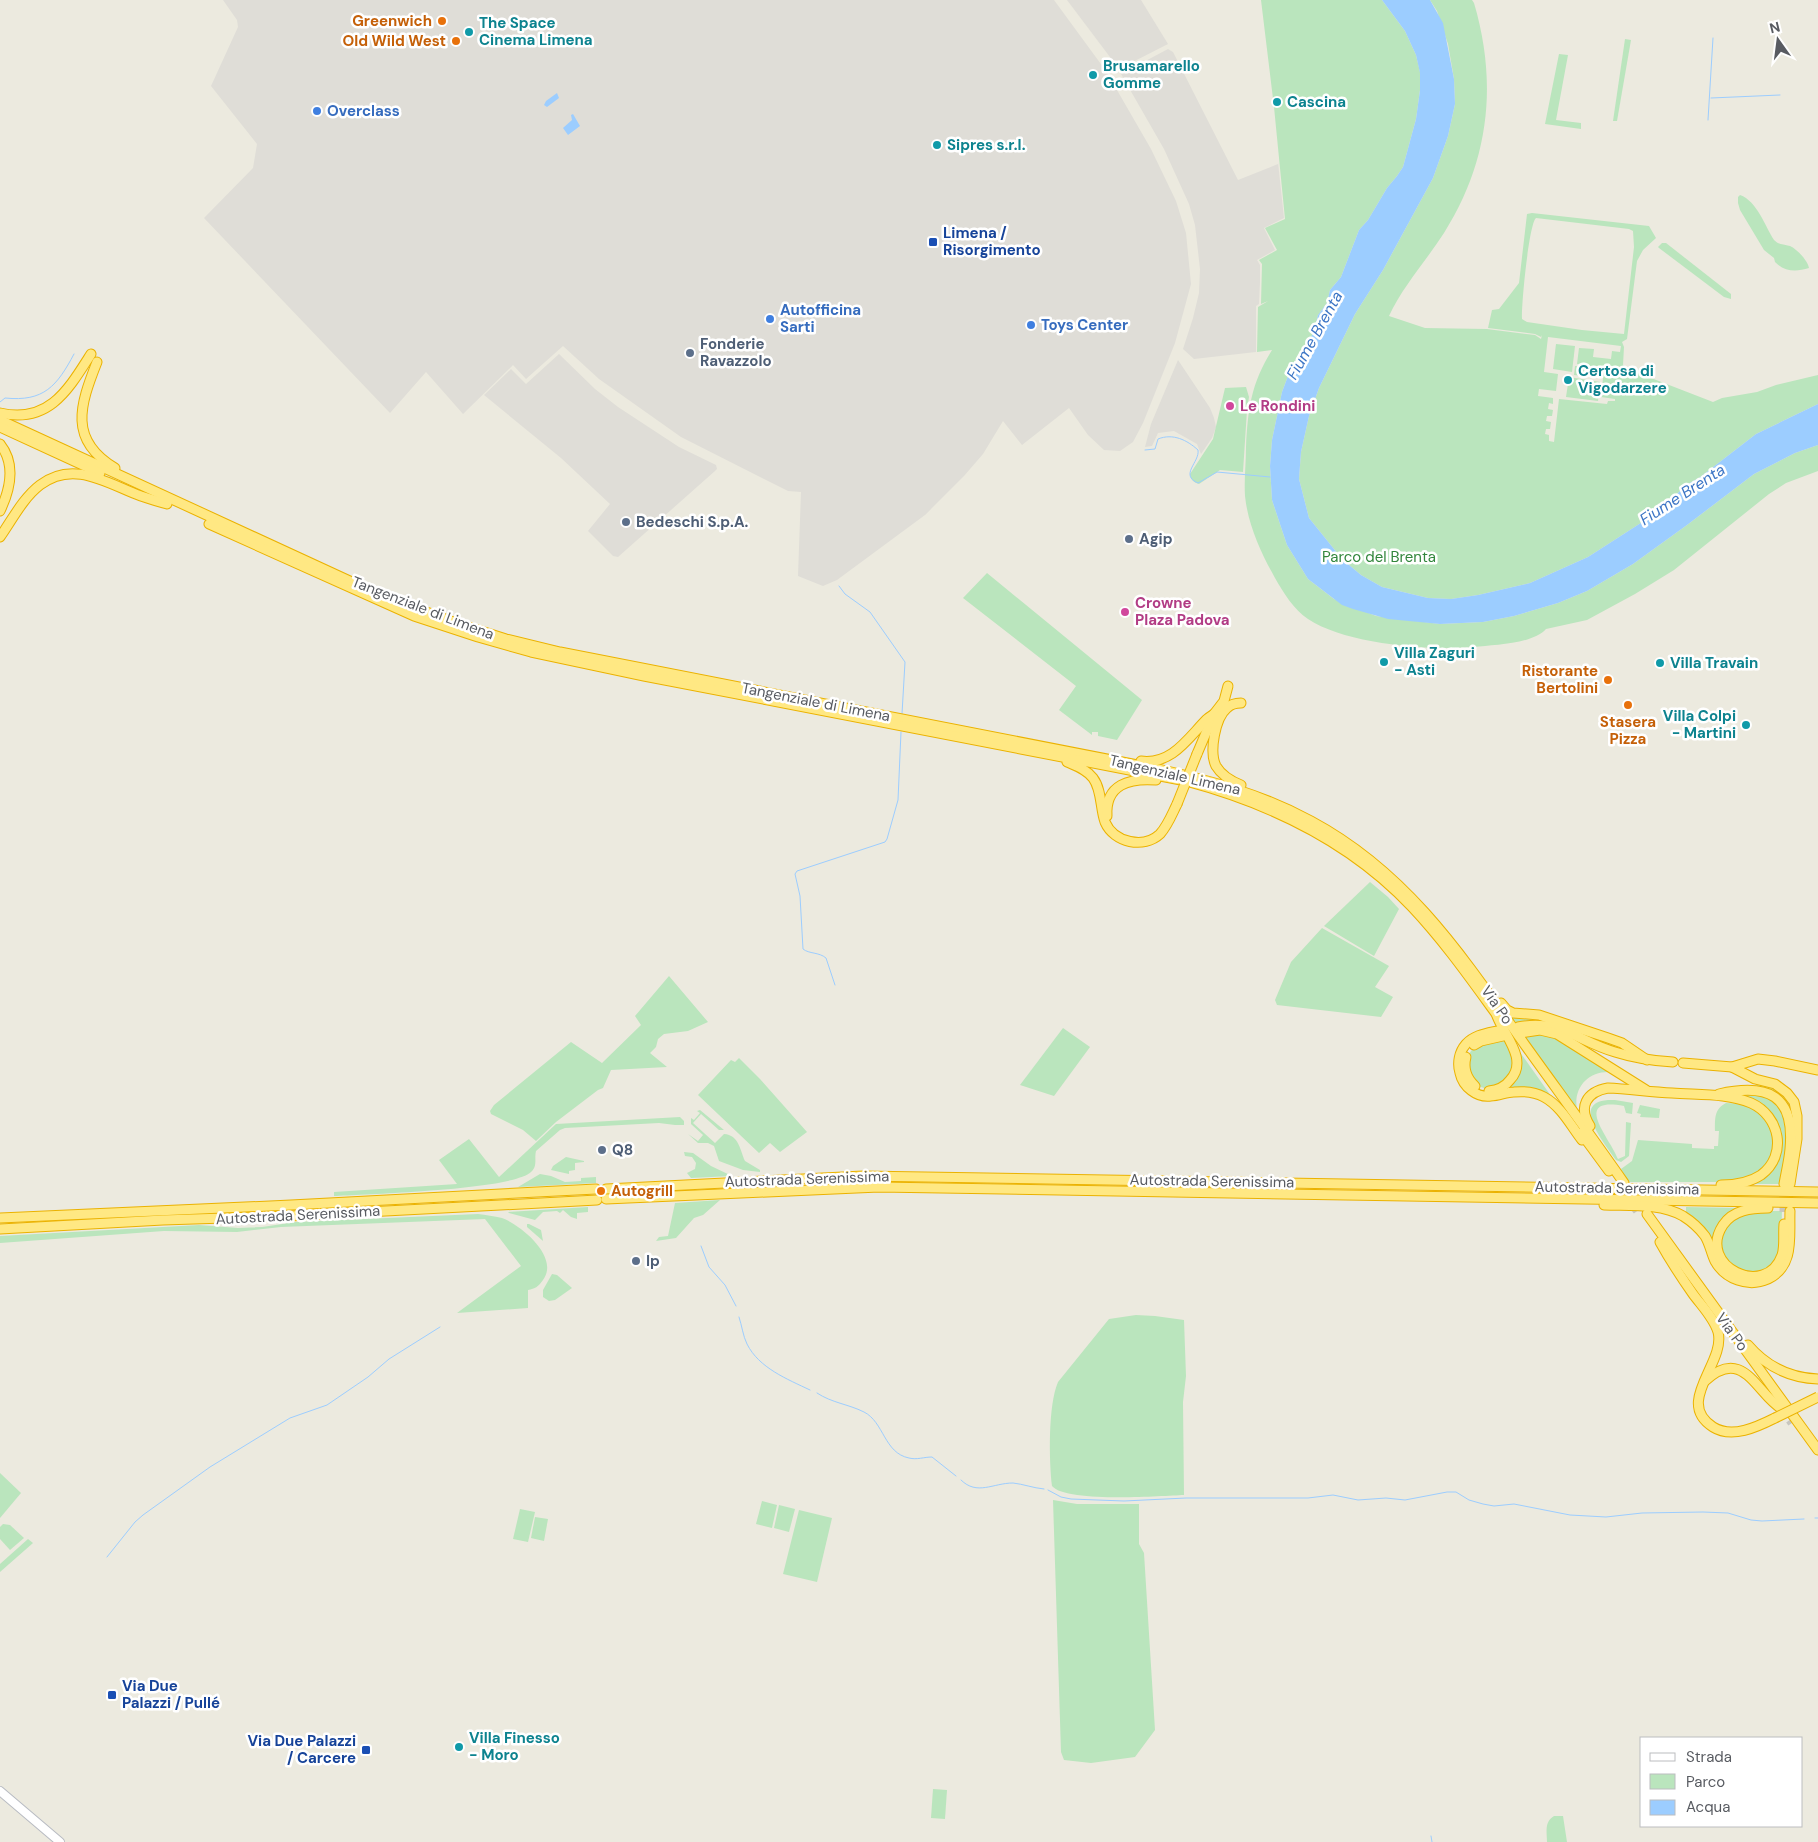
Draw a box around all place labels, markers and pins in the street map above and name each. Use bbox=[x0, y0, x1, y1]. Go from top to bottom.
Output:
place label: Greenwich bbox=[352, 11, 432, 31]
place label: The Space Cinema Limena bbox=[479, 13, 593, 50]
marker: Greenwich bbox=[436, 15, 448, 27]
marker: The Space Cinema Limena bbox=[463, 26, 475, 38]
place label: Old Wild West bbox=[342, 31, 446, 51]
marker: Old Wild West bbox=[450, 35, 462, 47]
place label: Brusamarello Gomme bbox=[1103, 56, 1200, 93]
marker: Brusamarello Gomme bbox=[1087, 69, 1099, 81]
place label: Cascina bbox=[1287, 92, 1346, 112]
marker: Cascina bbox=[1271, 96, 1283, 108]
place label: Overclass bbox=[327, 101, 400, 121]
marker: Overclass bbox=[311, 105, 323, 117]
place label: Sipres s.r.l. bbox=[947, 135, 1026, 155]
marker: Sipres s.r.l. bbox=[931, 139, 943, 151]
place label: Limena / Risorgimento bbox=[943, 223, 1041, 260]
marker: Limena / Risorgimento bbox=[927, 236, 939, 248]
place label: Autofficina Sarti bbox=[780, 300, 861, 337]
marker: Autofficina Sarti bbox=[764, 313, 776, 325]
place label: Toys Center bbox=[1041, 315, 1128, 335]
marker: Toys Center bbox=[1025, 319, 1037, 331]
place label: Fonderie Ravazzolo bbox=[700, 334, 772, 371]
marker: Fonderie Ravazzolo bbox=[684, 347, 696, 359]
place label: Certosa di Vigodarzere bbox=[1578, 361, 1667, 398]
marker: Certosa di Vigodarzere bbox=[1562, 374, 1574, 386]
place label: Le Rondini bbox=[1240, 396, 1315, 416]
marker: Le Rondini bbox=[1224, 400, 1236, 412]
place label: Bedeschi S.p.A. bbox=[636, 512, 749, 532]
marker: Bedeschi S.p.A. bbox=[620, 516, 632, 528]
place label: Agip bbox=[1139, 529, 1173, 549]
marker: Agip bbox=[1123, 533, 1135, 545]
place label: Crowne Plaza Padova bbox=[1135, 593, 1230, 630]
marker: Crowne Plaza Padova bbox=[1119, 606, 1131, 618]
place label: Villa Zaguri - Asti bbox=[1394, 643, 1475, 680]
place label: Villa Travain bbox=[1670, 653, 1758, 673]
marker: Villa Zaguri - Asti bbox=[1378, 656, 1390, 668]
marker: Villa Travain bbox=[1654, 657, 1666, 669]
place label: Ristorante Bertolini bbox=[1522, 661, 1598, 698]
marker: Ristorante Bertolini bbox=[1602, 674, 1614, 686]
marker: Stasera Pizza bbox=[1622, 699, 1634, 711]
place label: Villa Colpi - Martini bbox=[1663, 706, 1736, 743]
place label: Stasera Pizza bbox=[1600, 712, 1656, 749]
marker: Villa Colpi - Martini bbox=[1740, 719, 1752, 731]
place label: Q8 bbox=[612, 1140, 633, 1160]
marker: Q8 bbox=[596, 1144, 608, 1156]
place label: Autogrill bbox=[611, 1181, 673, 1201]
marker: Autogrill bbox=[595, 1185, 607, 1197]
place label: Ip bbox=[646, 1251, 660, 1271]
marker: Ip bbox=[630, 1255, 642, 1267]
place label: Via Due Palazzi / Pullé bbox=[122, 1676, 220, 1713]
marker: Via Due Palazzi / Pullé bbox=[106, 1689, 118, 1701]
place label: Villa Finesso - Moro bbox=[469, 1728, 560, 1765]
place label: Via Due Palazzi / Carcere bbox=[247, 1731, 356, 1768]
marker: Villa Finesso - Moro bbox=[453, 1741, 465, 1753]
marker: Via Due Palazzi / Carcere bbox=[360, 1744, 372, 1756]

